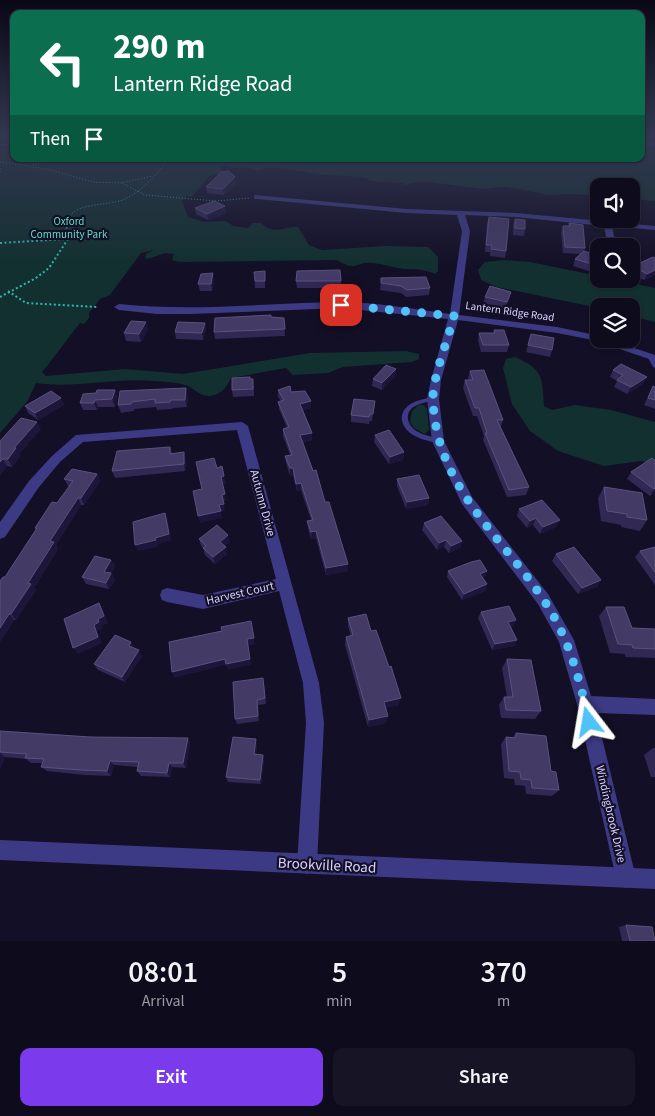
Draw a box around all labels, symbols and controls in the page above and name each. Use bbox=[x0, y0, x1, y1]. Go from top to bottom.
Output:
text: 290 m bbox=[113, 22, 205, 72]
icon: left bbox=[30, 30, 95, 95]
text: Lantern Ridge Road bbox=[113, 68, 292, 100]
icon: arrive bbox=[80, 125, 108, 153]
text: Then bbox=[30, 126, 70, 153]
map controls bbox=[590, 178, 640, 348]
button: sound bbox=[590, 178, 640, 228]
park label: Oxford Community Park bbox=[31, 214, 108, 242]
button: search bbox=[590, 238, 640, 288]
pin bbox=[320, 284, 362, 326]
icon: arrive bbox=[327, 291, 355, 319]
street label: Lantern Ridge Road bbox=[464, 298, 555, 325]
button: layers bbox=[590, 298, 640, 348]
street label: Autumn Drive bbox=[245, 468, 280, 538]
street label: Harvest Court bbox=[204, 577, 276, 610]
position arrow bbox=[562, 695, 614, 747]
street label: Windingbrook Drive bbox=[591, 764, 630, 864]
street label: Brookville Road bbox=[277, 852, 377, 879]
text: 08:01 bbox=[128, 951, 198, 994]
text: 5 bbox=[332, 951, 347, 994]
text: 370 bbox=[481, 951, 527, 994]
text: Arrival bbox=[142, 990, 185, 1012]
text: min bbox=[326, 990, 352, 1012]
text: m bbox=[497, 990, 510, 1012]
button: Exit bbox=[20, 1048, 323, 1106]
button: Share bbox=[333, 1048, 635, 1106]

